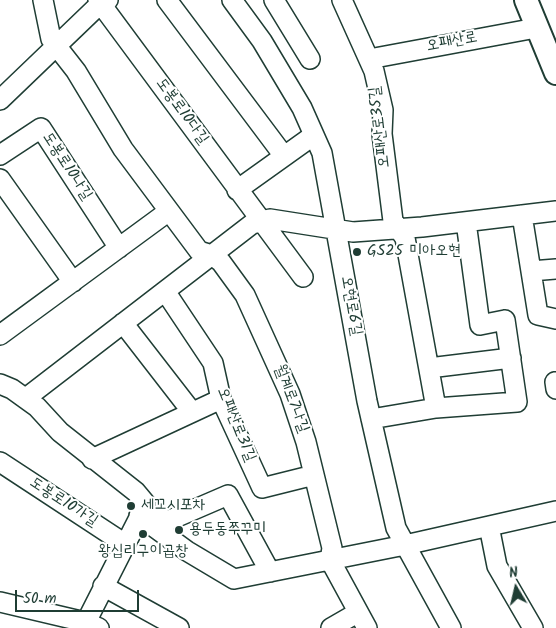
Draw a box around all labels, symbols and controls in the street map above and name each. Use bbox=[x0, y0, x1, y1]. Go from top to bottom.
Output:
street label: 오패산로 bbox=[425, 29, 479, 57]
street label: 도봉로10다길 bbox=[150, 75, 212, 149]
street label: 오패산로35길 bbox=[366, 85, 396, 169]
street label: 도봉로10나길 bbox=[37, 129, 95, 205]
place label: GS25 미아오현 bbox=[367, 242, 461, 262]
marker: GS25 미아오현 bbox=[351, 246, 363, 258]
street label: 오현로6길 bbox=[335, 275, 365, 337]
street label: 월계로7나길 bbox=[268, 362, 312, 436]
street label: 오패산로31길 bbox=[211, 385, 259, 465]
street label: 도봉로10가길 bbox=[25, 474, 101, 532]
place label: 세꼬시포차 bbox=[141, 496, 205, 516]
marker: 세꼬시포차 bbox=[125, 500, 137, 512]
place label: 용두동쭈꾸미 bbox=[189, 520, 266, 540]
marker: 용두동쭈꾸미 bbox=[173, 524, 185, 536]
marker: 왕십리구이곱창 bbox=[137, 528, 149, 540]
place label: 왕십리구이곱창 bbox=[98, 542, 188, 562]
text: N bbox=[508, 562, 520, 585]
north arrow bbox=[491, 563, 541, 613]
scale bar bbox=[18, 580, 141, 612]
text: 50 m bbox=[23, 587, 57, 611]

